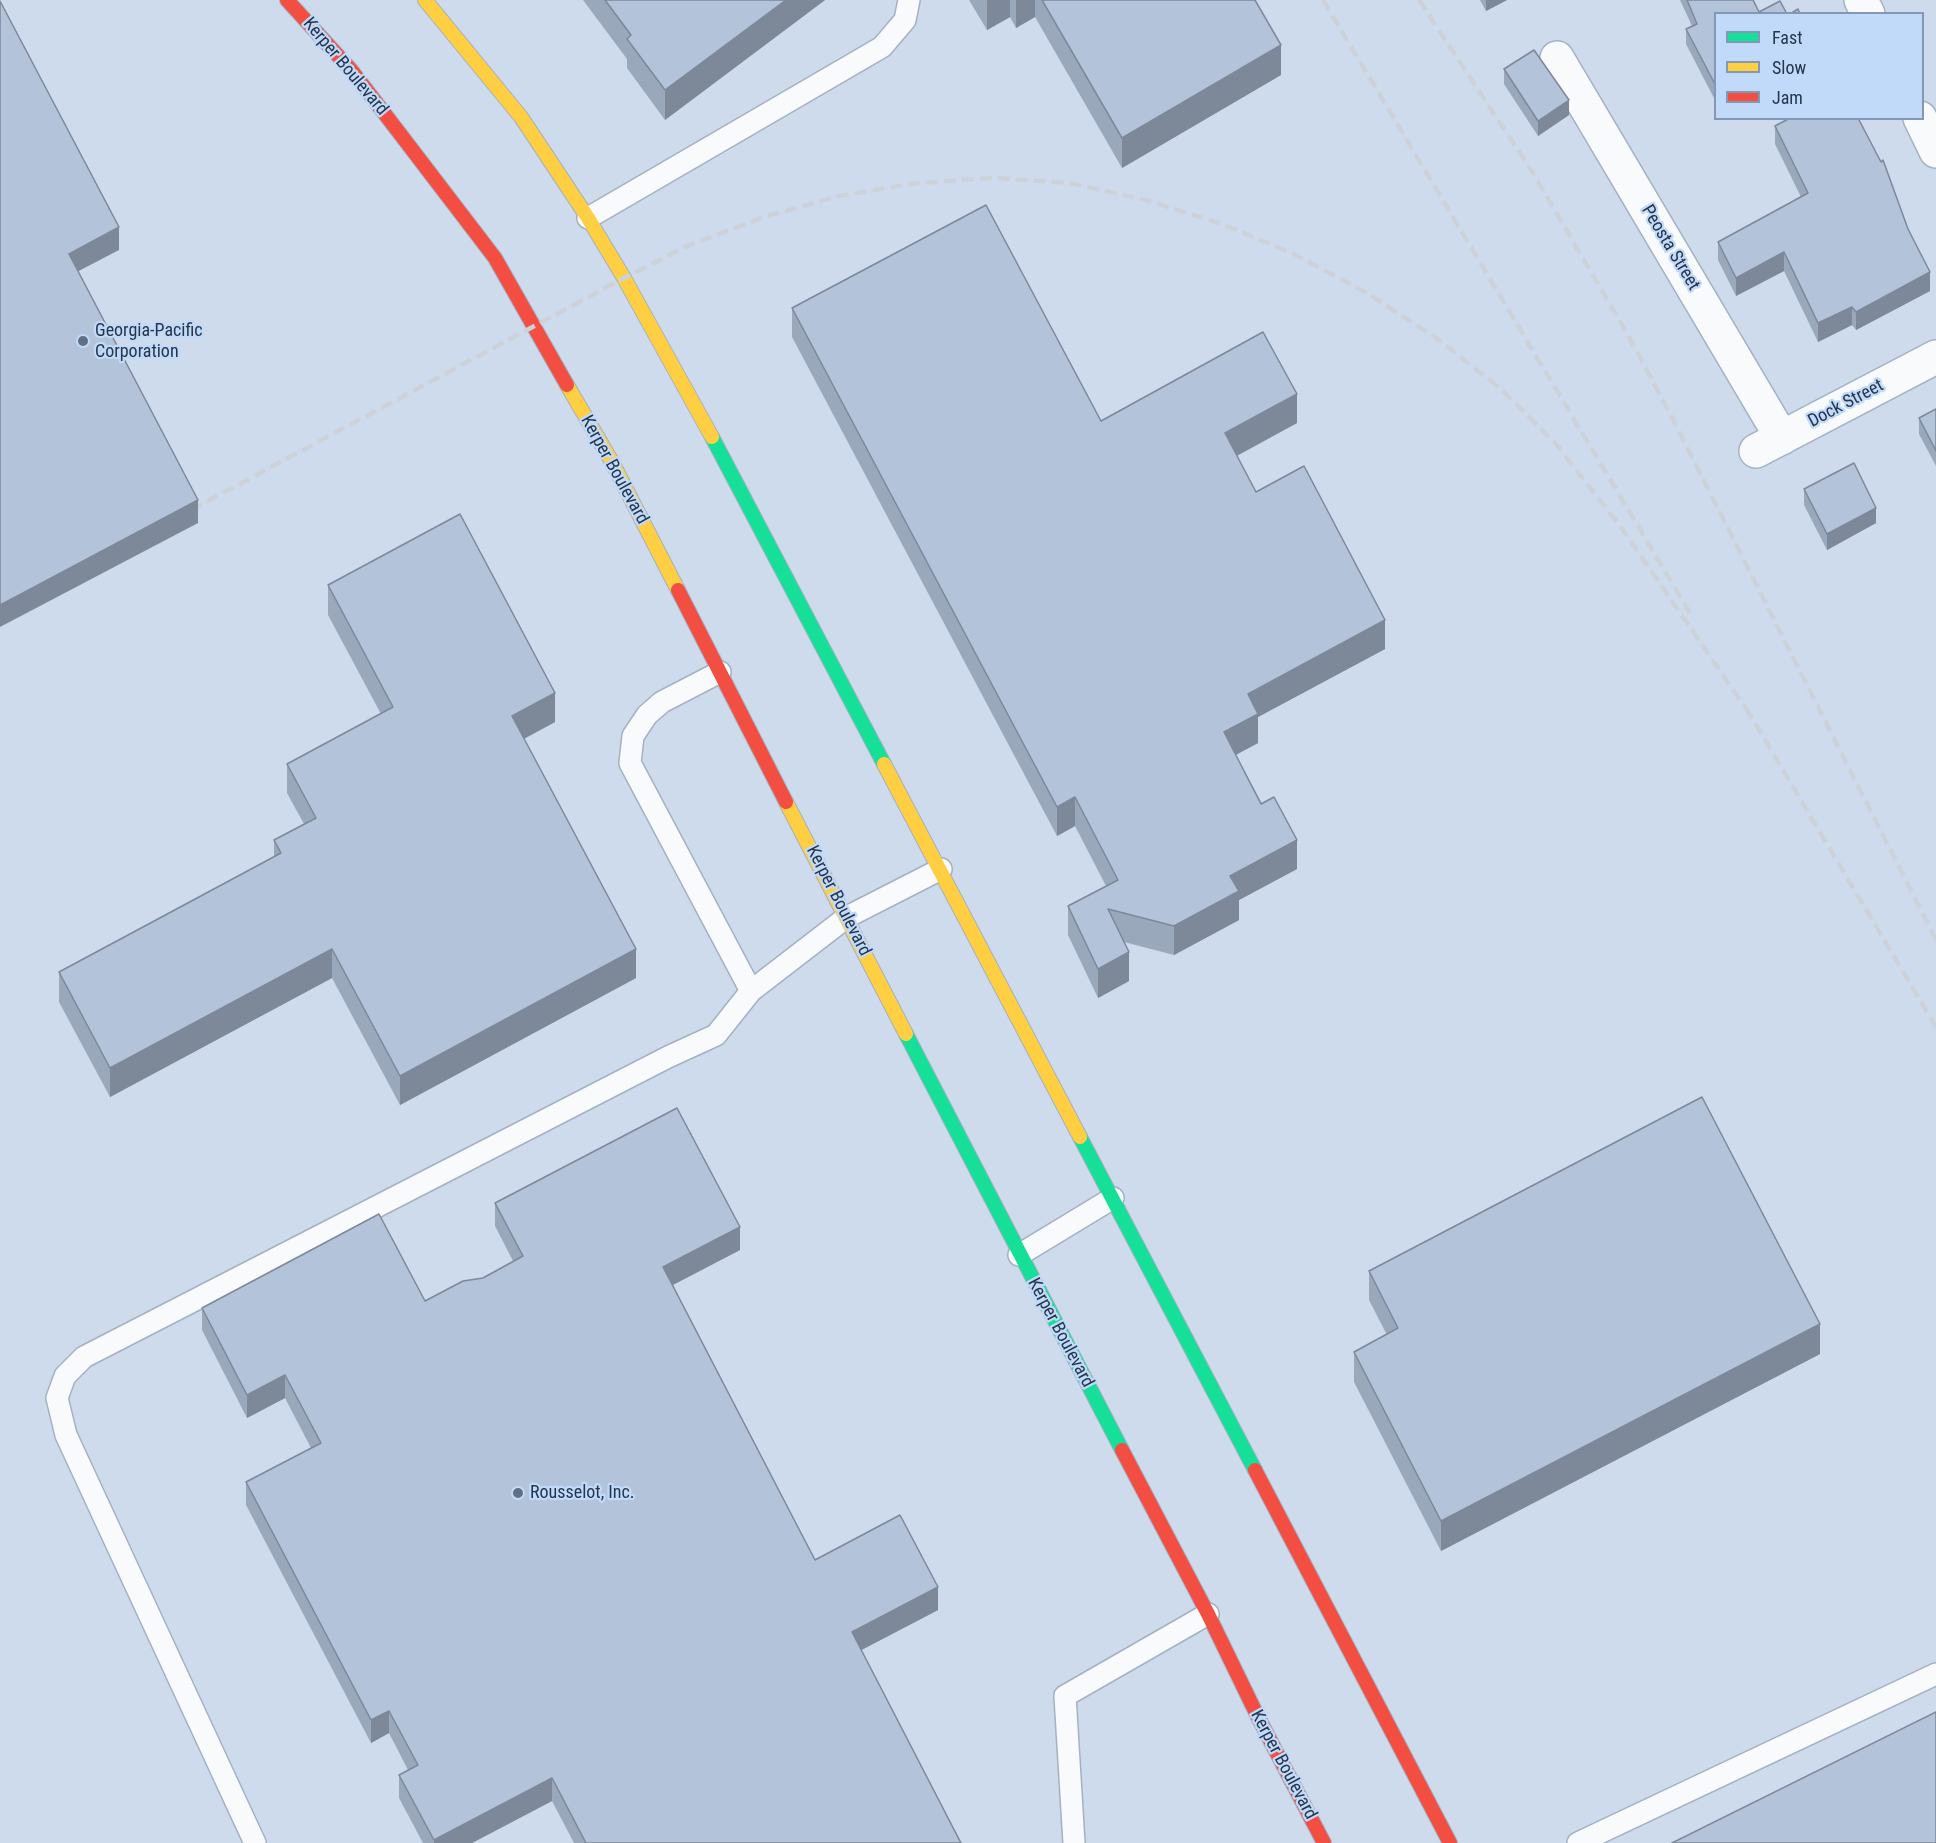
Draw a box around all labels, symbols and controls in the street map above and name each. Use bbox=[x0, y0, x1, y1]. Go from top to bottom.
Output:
legend bbox=[1714, 12, 1924, 120]
street label: Kerper Boulevard bbox=[298, 14, 392, 120]
text: Fast bbox=[1772, 27, 1803, 48]
text: Slow bbox=[1772, 57, 1806, 78]
text: Jam bbox=[1772, 87, 1803, 108]
street label: Peosta Street bbox=[1636, 201, 1704, 295]
place label: Georgia-Pacific Corporation bbox=[95, 320, 203, 362]
marker: Georgia-Pacific Corporation bbox=[76, 334, 90, 348]
street label: Dock Street bbox=[1805, 375, 1887, 433]
street label: Kerper Boulevard bbox=[575, 412, 653, 528]
street label: Kerper Boulevard bbox=[801, 842, 875, 960]
street label: Kerper Boulevard bbox=[1022, 1275, 1098, 1391]
place label: Rousselot, Inc. bbox=[530, 1482, 635, 1504]
marker: Rousselot, Inc. bbox=[511, 1486, 525, 1500]
street label: Kerper Boulevard bbox=[1245, 1707, 1321, 1823]

